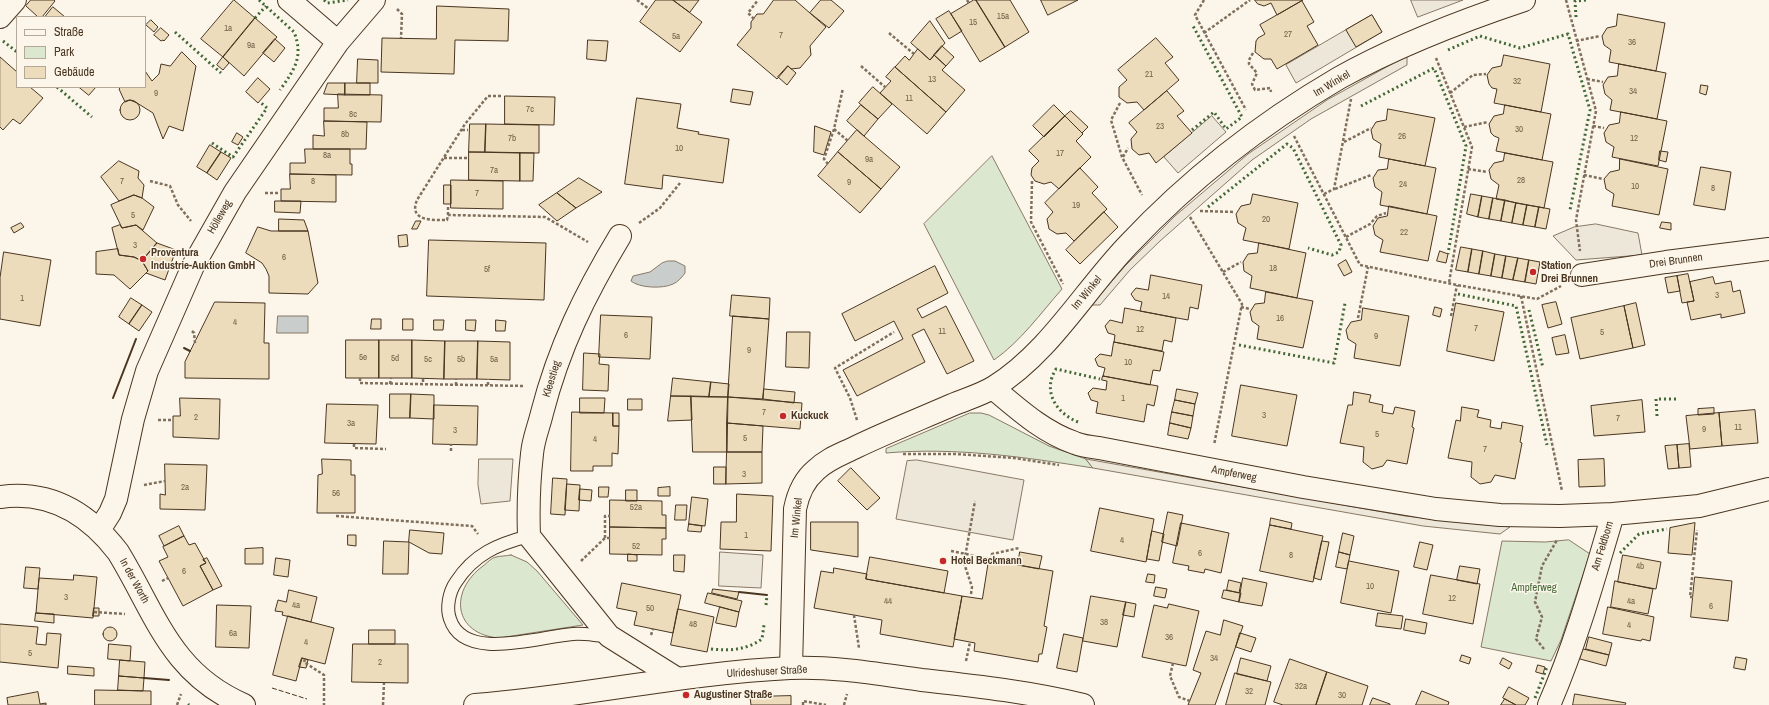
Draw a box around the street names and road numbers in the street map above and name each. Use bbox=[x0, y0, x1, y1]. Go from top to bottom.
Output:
street label: Im Winkel bbox=[1311, 68, 1353, 100]
street label: Hölleweg bbox=[205, 198, 235, 236]
street label: Drei Brunnen bbox=[1649, 251, 1703, 271]
street label: Im Winkel bbox=[1069, 273, 1105, 313]
street label: Kleestieg bbox=[540, 359, 564, 399]
street label: Ampferweg bbox=[1210, 463, 1258, 485]
street label: Im Winkel bbox=[788, 497, 806, 539]
street label: Am Feldborn bbox=[1589, 520, 1617, 572]
street label: In der Worth bbox=[116, 556, 152, 606]
street label: Ulrideshuser Straße bbox=[726, 663, 808, 681]

